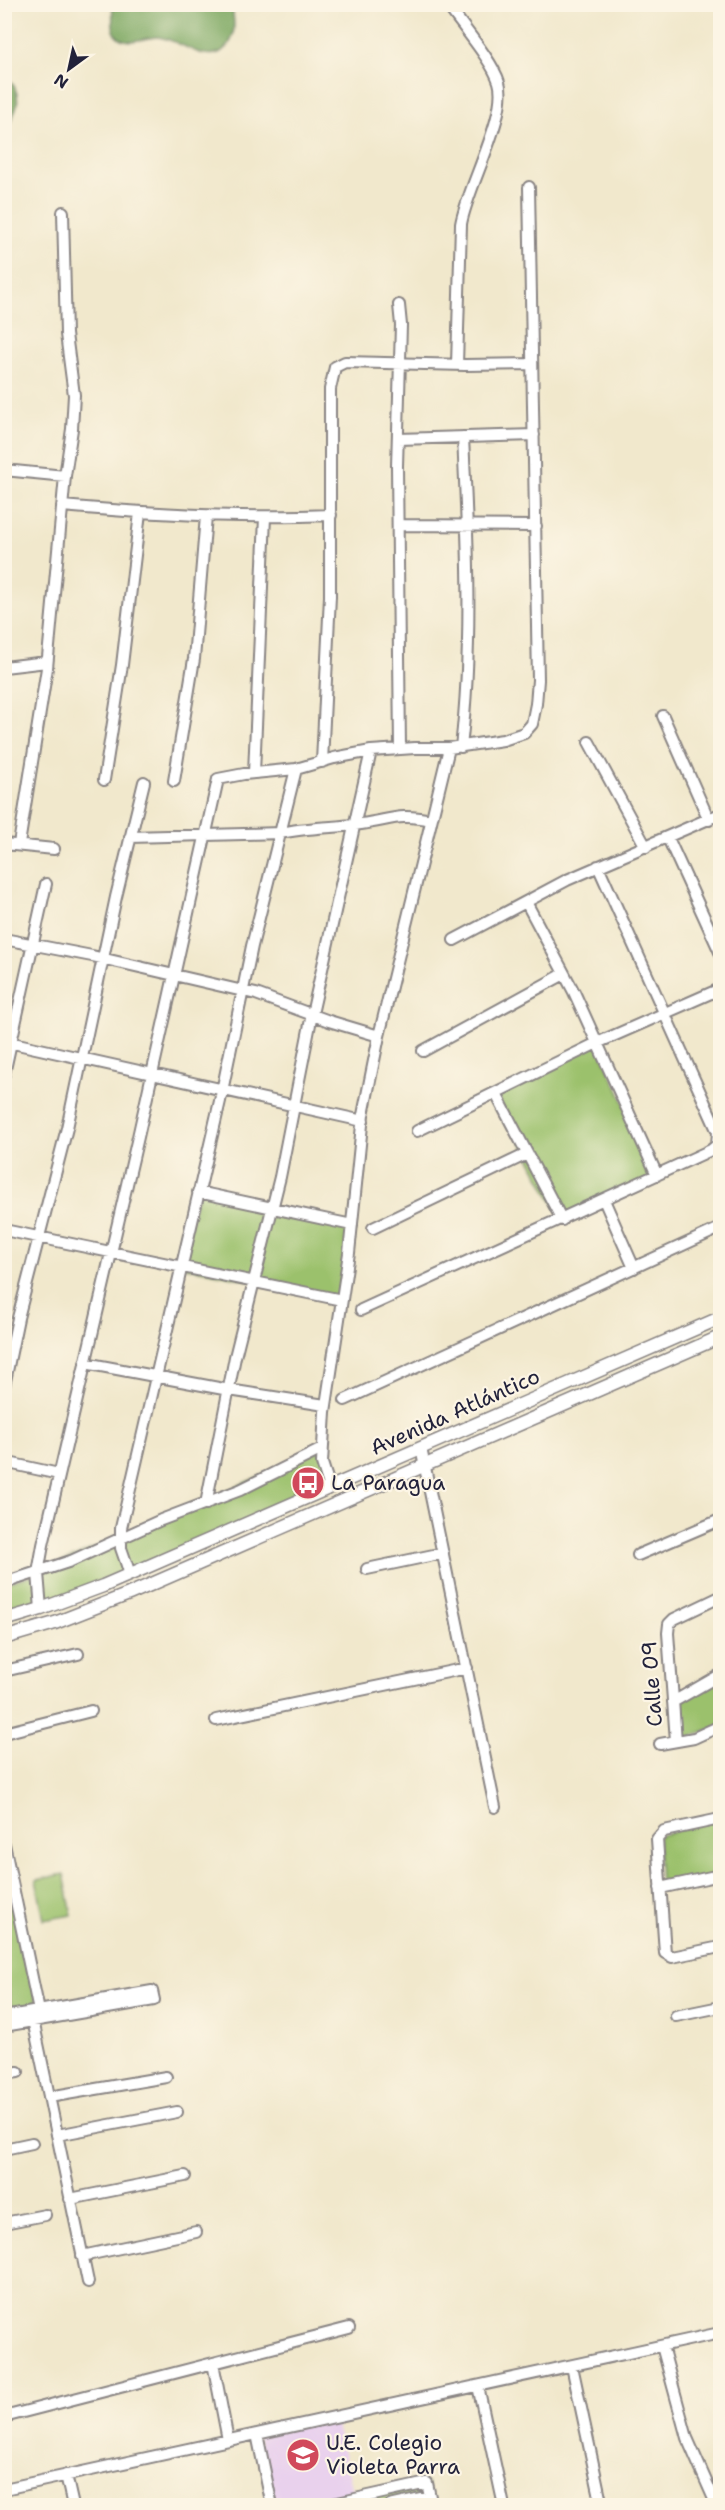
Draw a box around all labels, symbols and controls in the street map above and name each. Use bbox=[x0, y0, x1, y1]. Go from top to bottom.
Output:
north arrow bbox=[39, 39, 99, 99]
text: N bbox=[50, 69, 72, 93]
street label: Avenida Atlántico bbox=[366, 1362, 544, 1462]
bus stop icon: La Paragua bbox=[290, 1465, 326, 1501]
place label: La Paragua bbox=[331, 1469, 445, 1497]
street label: Calle 09 bbox=[635, 1640, 669, 1728]
place label: U.E. Colegio Violeta Parra bbox=[326, 2429, 460, 2481]
school or university icon: U.E. Colegio Violeta Parra bbox=[285, 2437, 321, 2473]

